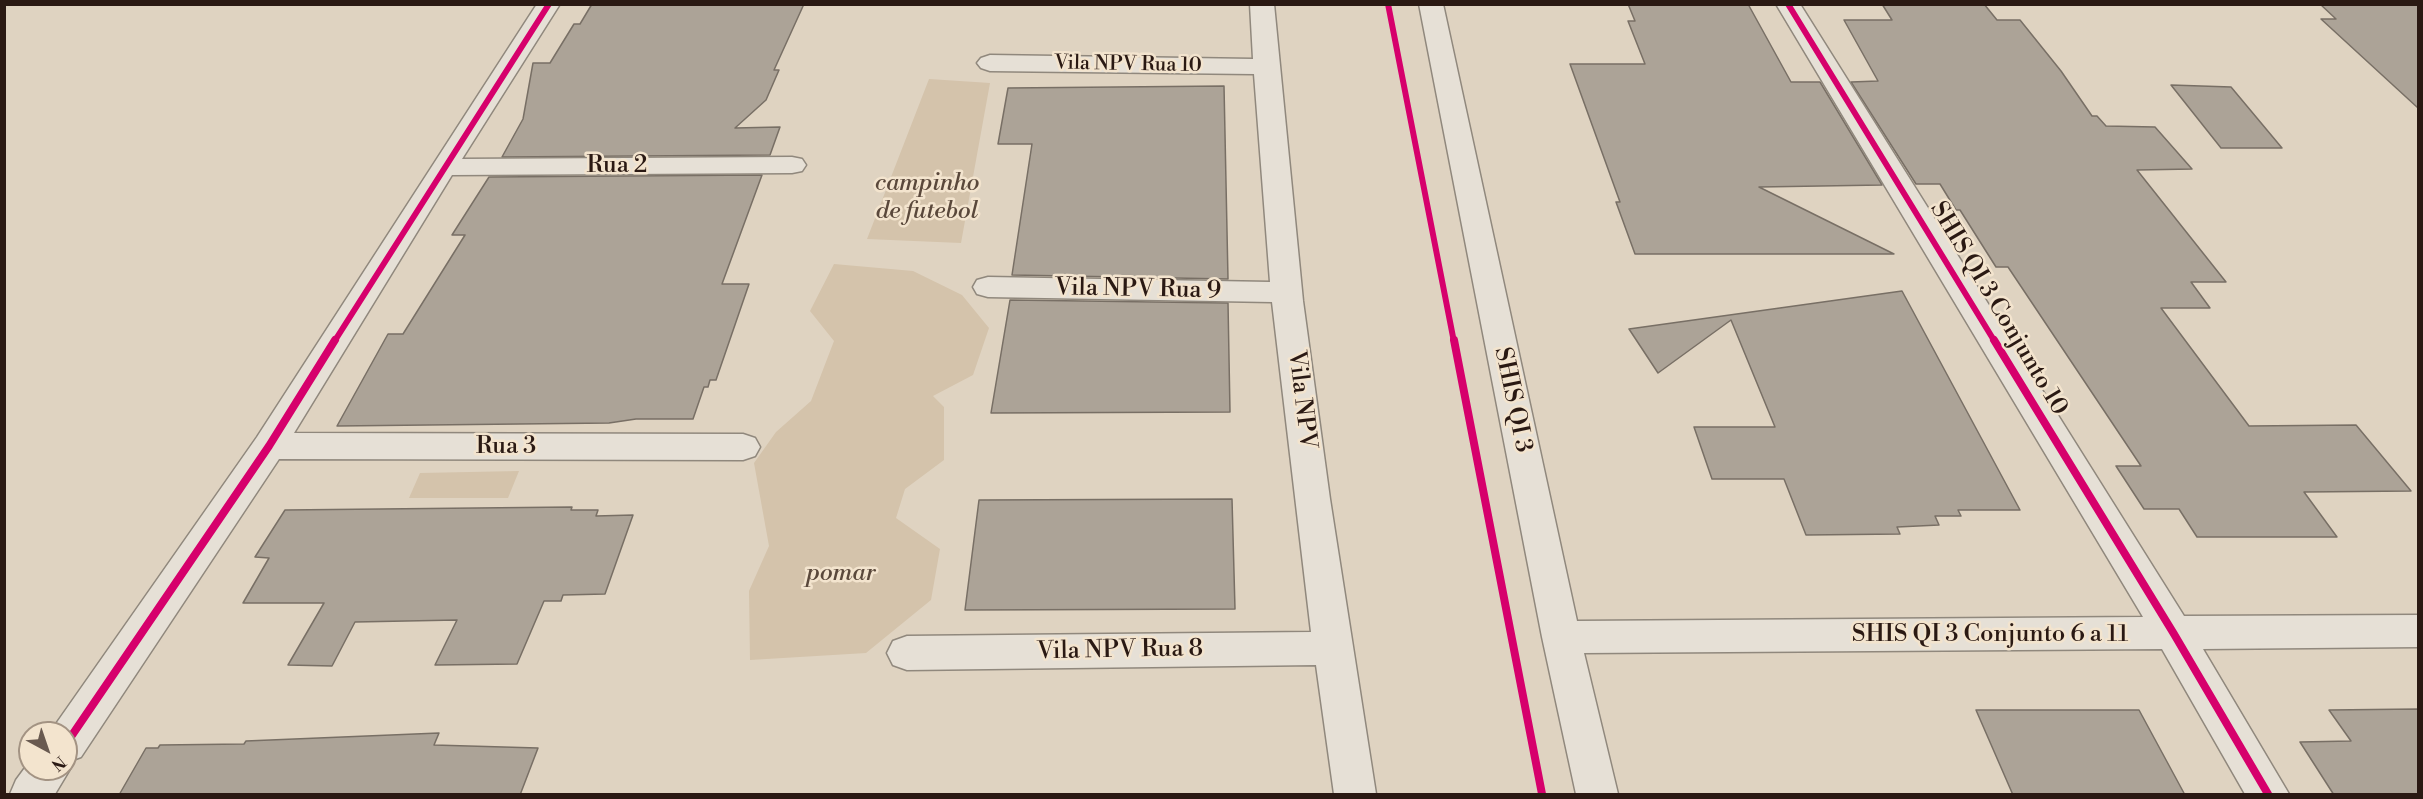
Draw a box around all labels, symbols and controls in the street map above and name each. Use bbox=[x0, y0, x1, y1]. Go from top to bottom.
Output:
street label: Vila NPV Rua 10 bbox=[1054, 52, 1202, 78]
street label: Rua 2 bbox=[586, 152, 648, 180]
park label: campinho de futebol bbox=[875, 170, 979, 226]
street label: SHIS QI 3 Conjunto 10 bbox=[1923, 197, 2073, 421]
street label: Vila NPV Rua 9 bbox=[1055, 274, 1221, 306]
street label: SHIS QI 3 bbox=[1487, 345, 1537, 455]
street label: Vila NPV bbox=[1281, 349, 1321, 451]
street label: Rua 3 bbox=[476, 433, 536, 461]
park label: pomar bbox=[806, 560, 876, 588]
street label: SHIS QI 3 Conjunto 6 a 11 bbox=[1852, 621, 2128, 649]
street label: Vila NPV Rua 8 bbox=[1037, 635, 1203, 667]
north arrow bbox=[18, 721, 78, 781]
text: N bbox=[47, 752, 70, 775]

